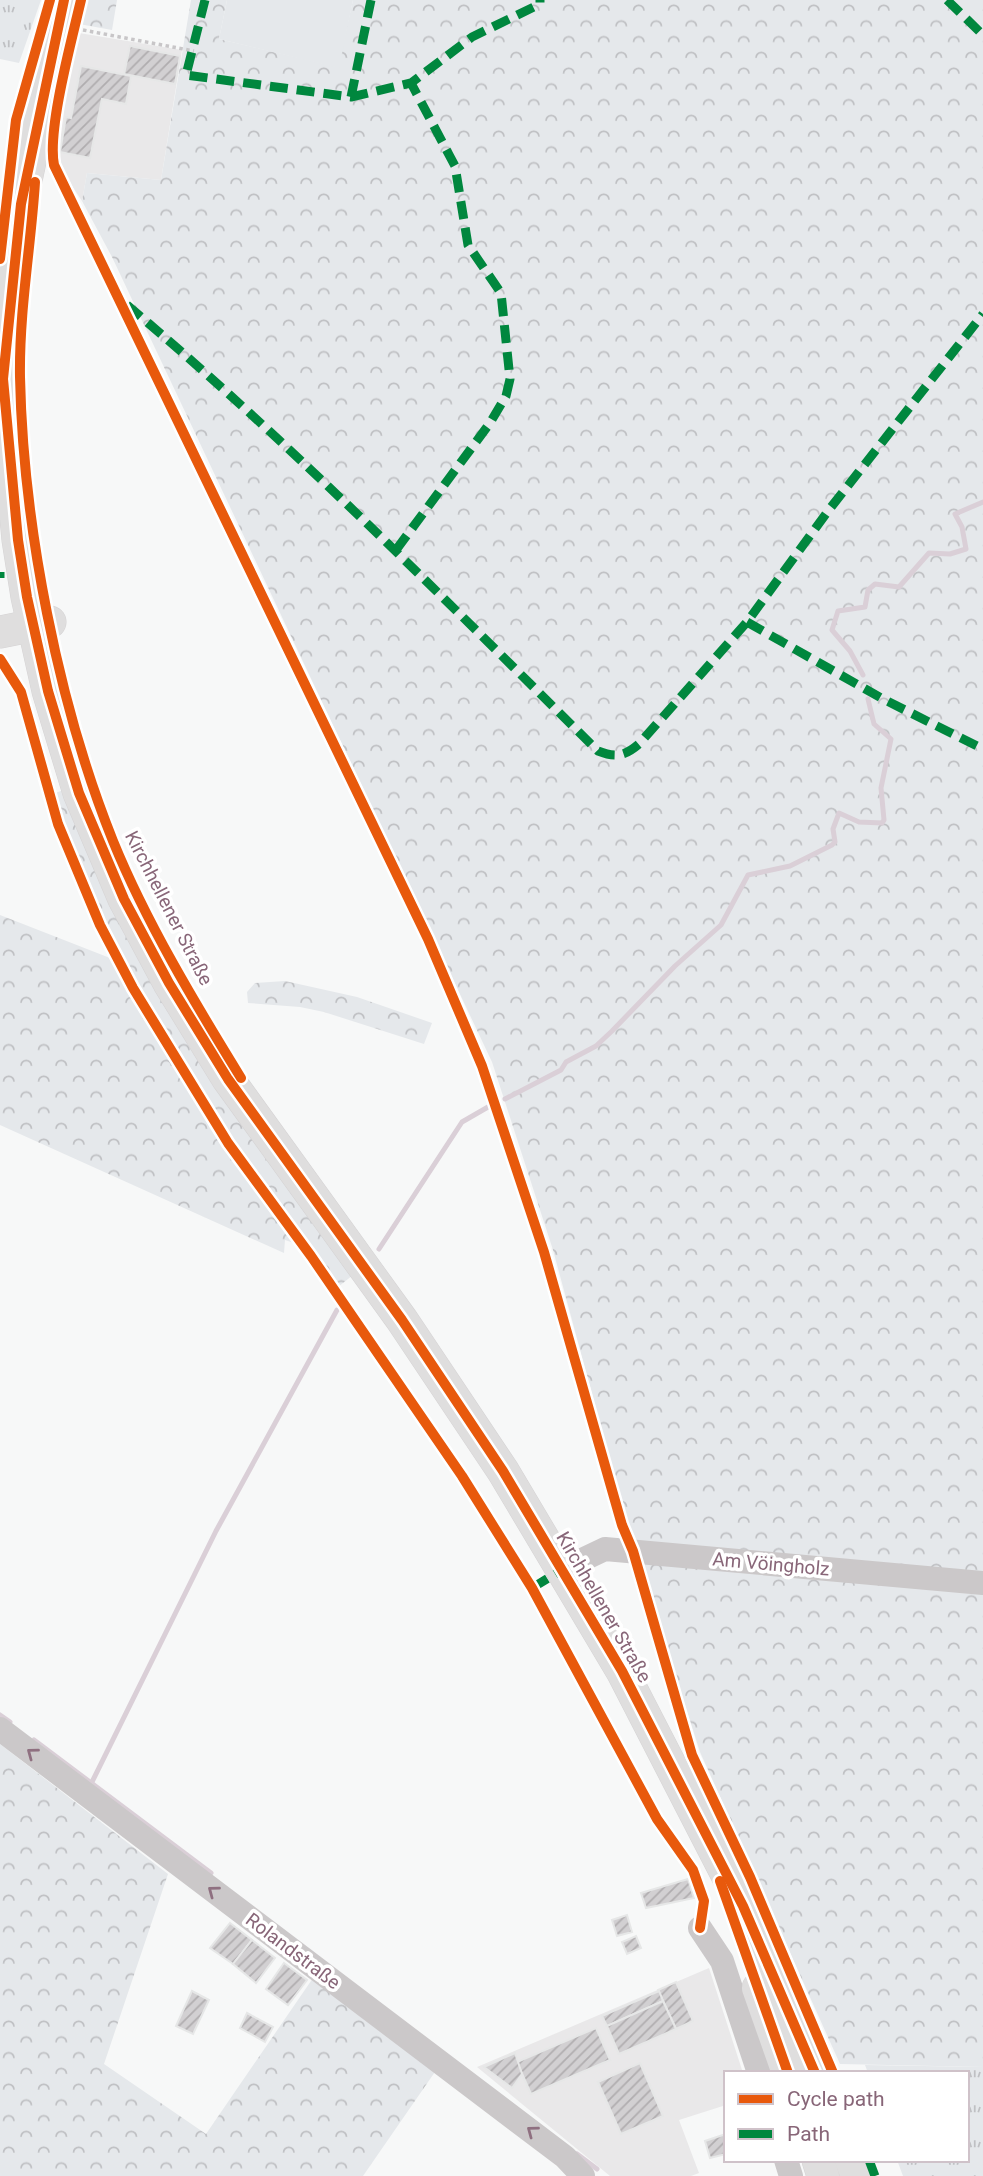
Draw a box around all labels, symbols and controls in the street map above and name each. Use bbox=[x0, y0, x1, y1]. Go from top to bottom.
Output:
street label: Kirchhellener Straße bbox=[120, 827, 218, 989]
street label: Kirchhellener Straße bbox=[552, 1528, 656, 1686]
street label: Am Vöingholz bbox=[712, 1547, 830, 1581]
one-way arrow bbox=[27, 1749, 40, 1761]
one-way arrow bbox=[209, 1886, 221, 1899]
street label: Rolandstraße bbox=[241, 1908, 345, 1994]
legend bbox=[724, 2071, 969, 2162]
text: Cycle path bbox=[787, 2087, 885, 2111]
text: Path bbox=[787, 2122, 830, 2146]
one-way arrow bbox=[527, 2127, 539, 2140]

